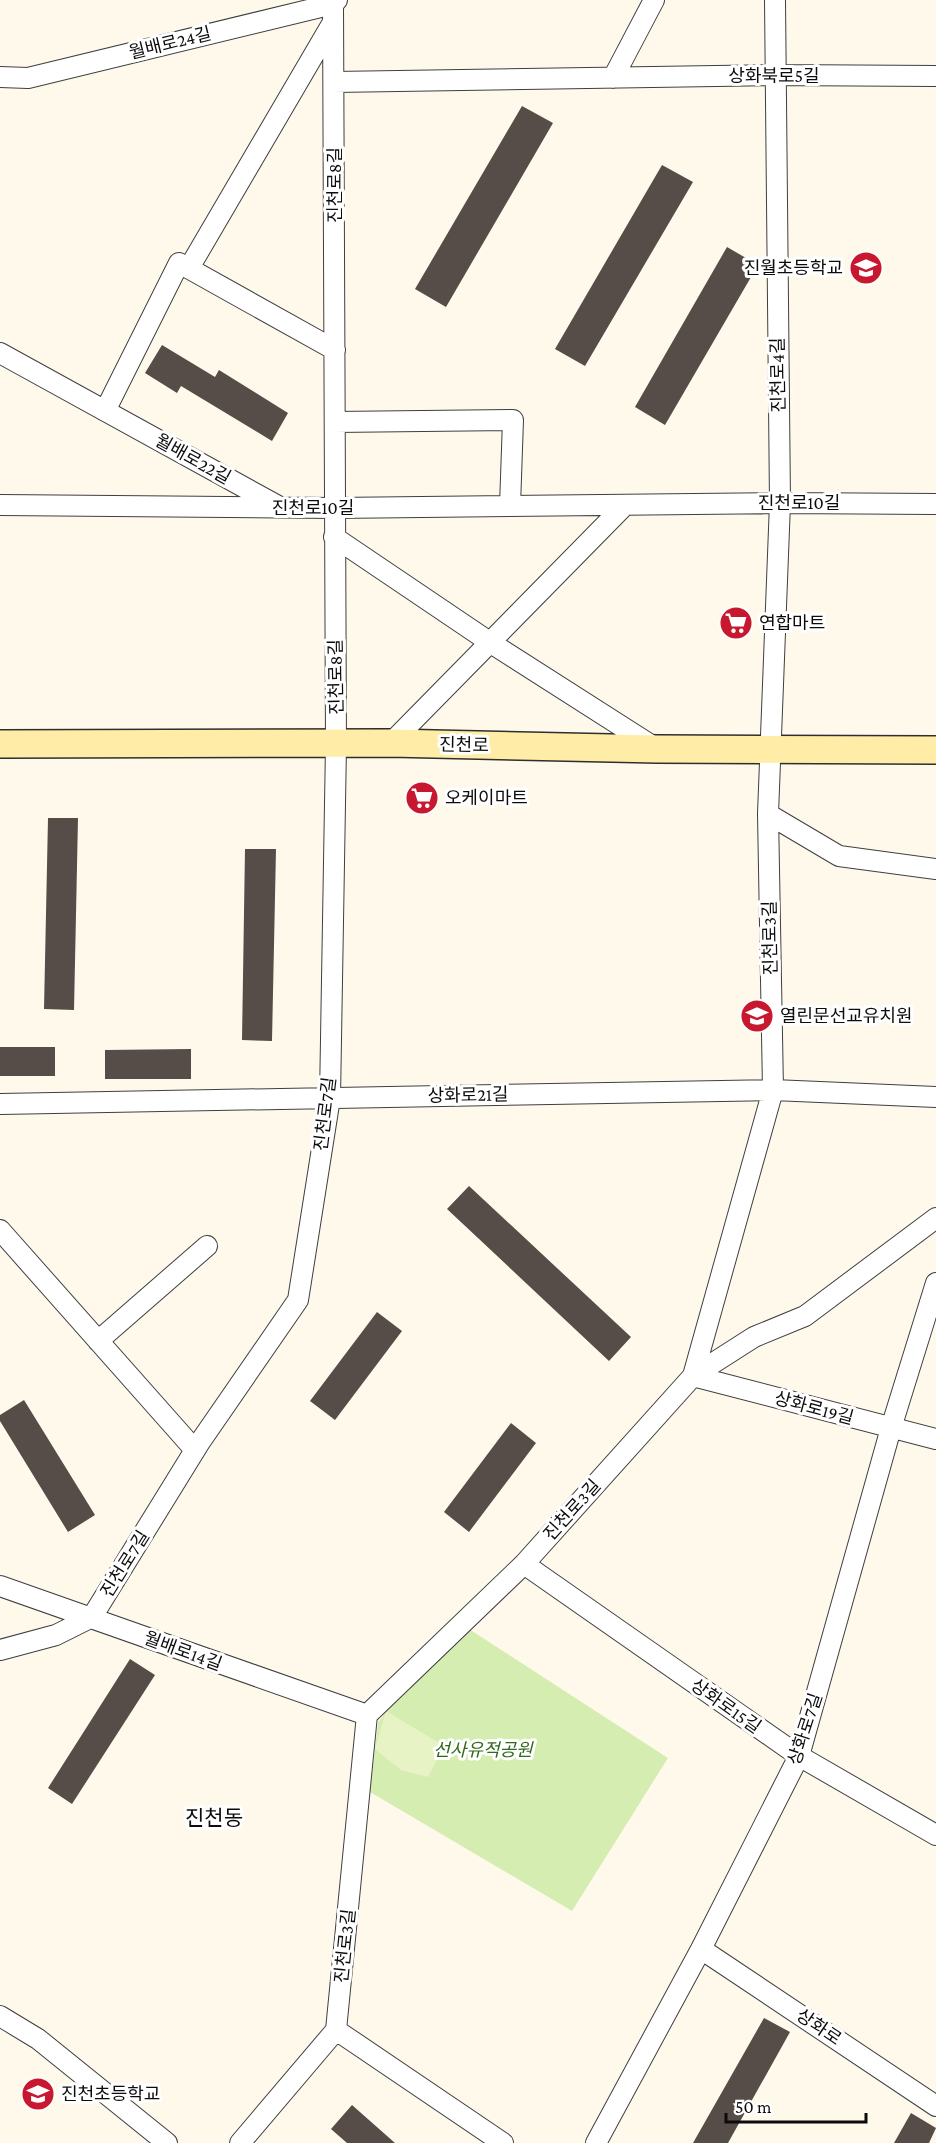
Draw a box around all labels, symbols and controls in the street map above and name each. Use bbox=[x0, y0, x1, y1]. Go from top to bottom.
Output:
street label: 월배로24길 bbox=[127, 23, 213, 63]
street label: 상화북로5길 bbox=[728, 66, 820, 86]
street label: 진천로8길 bbox=[325, 147, 345, 223]
school or university icon: 진월초등학교 bbox=[848, 250, 884, 286]
place label: 진월초등학교 bbox=[744, 258, 843, 278]
street label: 진천로4길 bbox=[767, 337, 789, 413]
street label: 월배로22길 bbox=[152, 430, 234, 488]
street label: 진천로10길 bbox=[758, 493, 840, 513]
street label: 진천로10길 bbox=[272, 498, 354, 518]
supermarket icon: 연합마트 bbox=[718, 605, 754, 641]
place label: 연합마트 bbox=[759, 613, 825, 633]
street label: 진천로8길 bbox=[325, 639, 347, 715]
street label: 진천로 bbox=[439, 735, 489, 755]
supermarket icon: 오케이마트 bbox=[404, 780, 440, 816]
place label: 오케이마트 bbox=[445, 788, 528, 808]
street label: 진천로3길 bbox=[759, 900, 781, 976]
school or university icon: 열린문선교유치원 bbox=[739, 998, 775, 1034]
place label: 열린문선교유치원 bbox=[780, 1006, 912, 1026]
street label: 진천로7길 bbox=[311, 1076, 339, 1152]
street label: 상화로21길 bbox=[427, 1084, 509, 1106]
street label: 상화로19길 bbox=[772, 1388, 856, 1428]
street label: 진천로3길 bbox=[540, 1476, 604, 1544]
street label: 진천로7길 bbox=[97, 1527, 153, 1601]
street label: 월배로14길 bbox=[141, 1628, 225, 1674]
street label: 상화로15길 bbox=[687, 1675, 765, 1737]
street label: 상화로7길 bbox=[784, 1690, 826, 1768]
park label: 선사유적공원 bbox=[433, 1740, 534, 1760]
district label: 진천동 bbox=[185, 1806, 243, 1830]
street label: 진천로3길 bbox=[331, 1908, 359, 1984]
street label: 상화로 bbox=[793, 2005, 845, 2049]
school or university icon: 진천초등학교 bbox=[20, 2076, 56, 2112]
place label: 진천초등학교 bbox=[61, 2084, 160, 2104]
scale bar bbox=[726, 2086, 866, 2124]
text: 50 m bbox=[735, 2097, 772, 2117]

